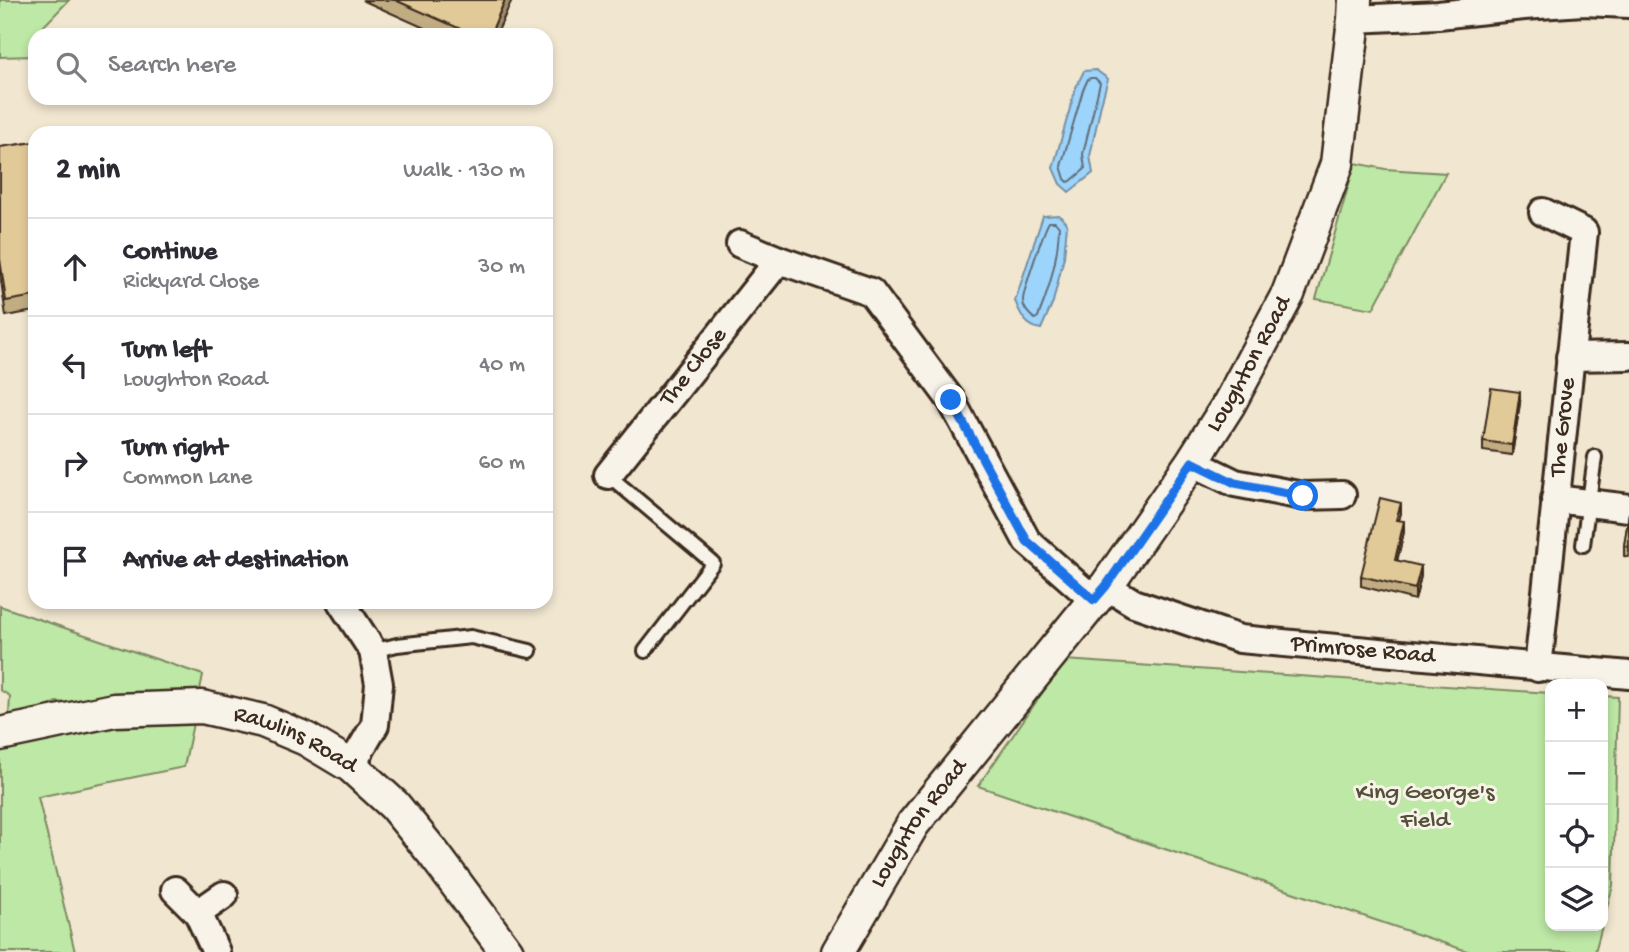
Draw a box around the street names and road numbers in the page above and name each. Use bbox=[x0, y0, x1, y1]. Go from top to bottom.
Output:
street label: Loughton Road bbox=[1200, 290, 1299, 438]
street label: The Close bbox=[653, 321, 734, 414]
street label: The Grove bbox=[1544, 376, 1583, 480]
street label: Primrose Road bbox=[1289, 629, 1438, 672]
street label: Rawlins Road bbox=[231, 700, 364, 782]
street label: Loughton Road bbox=[864, 752, 975, 893]

